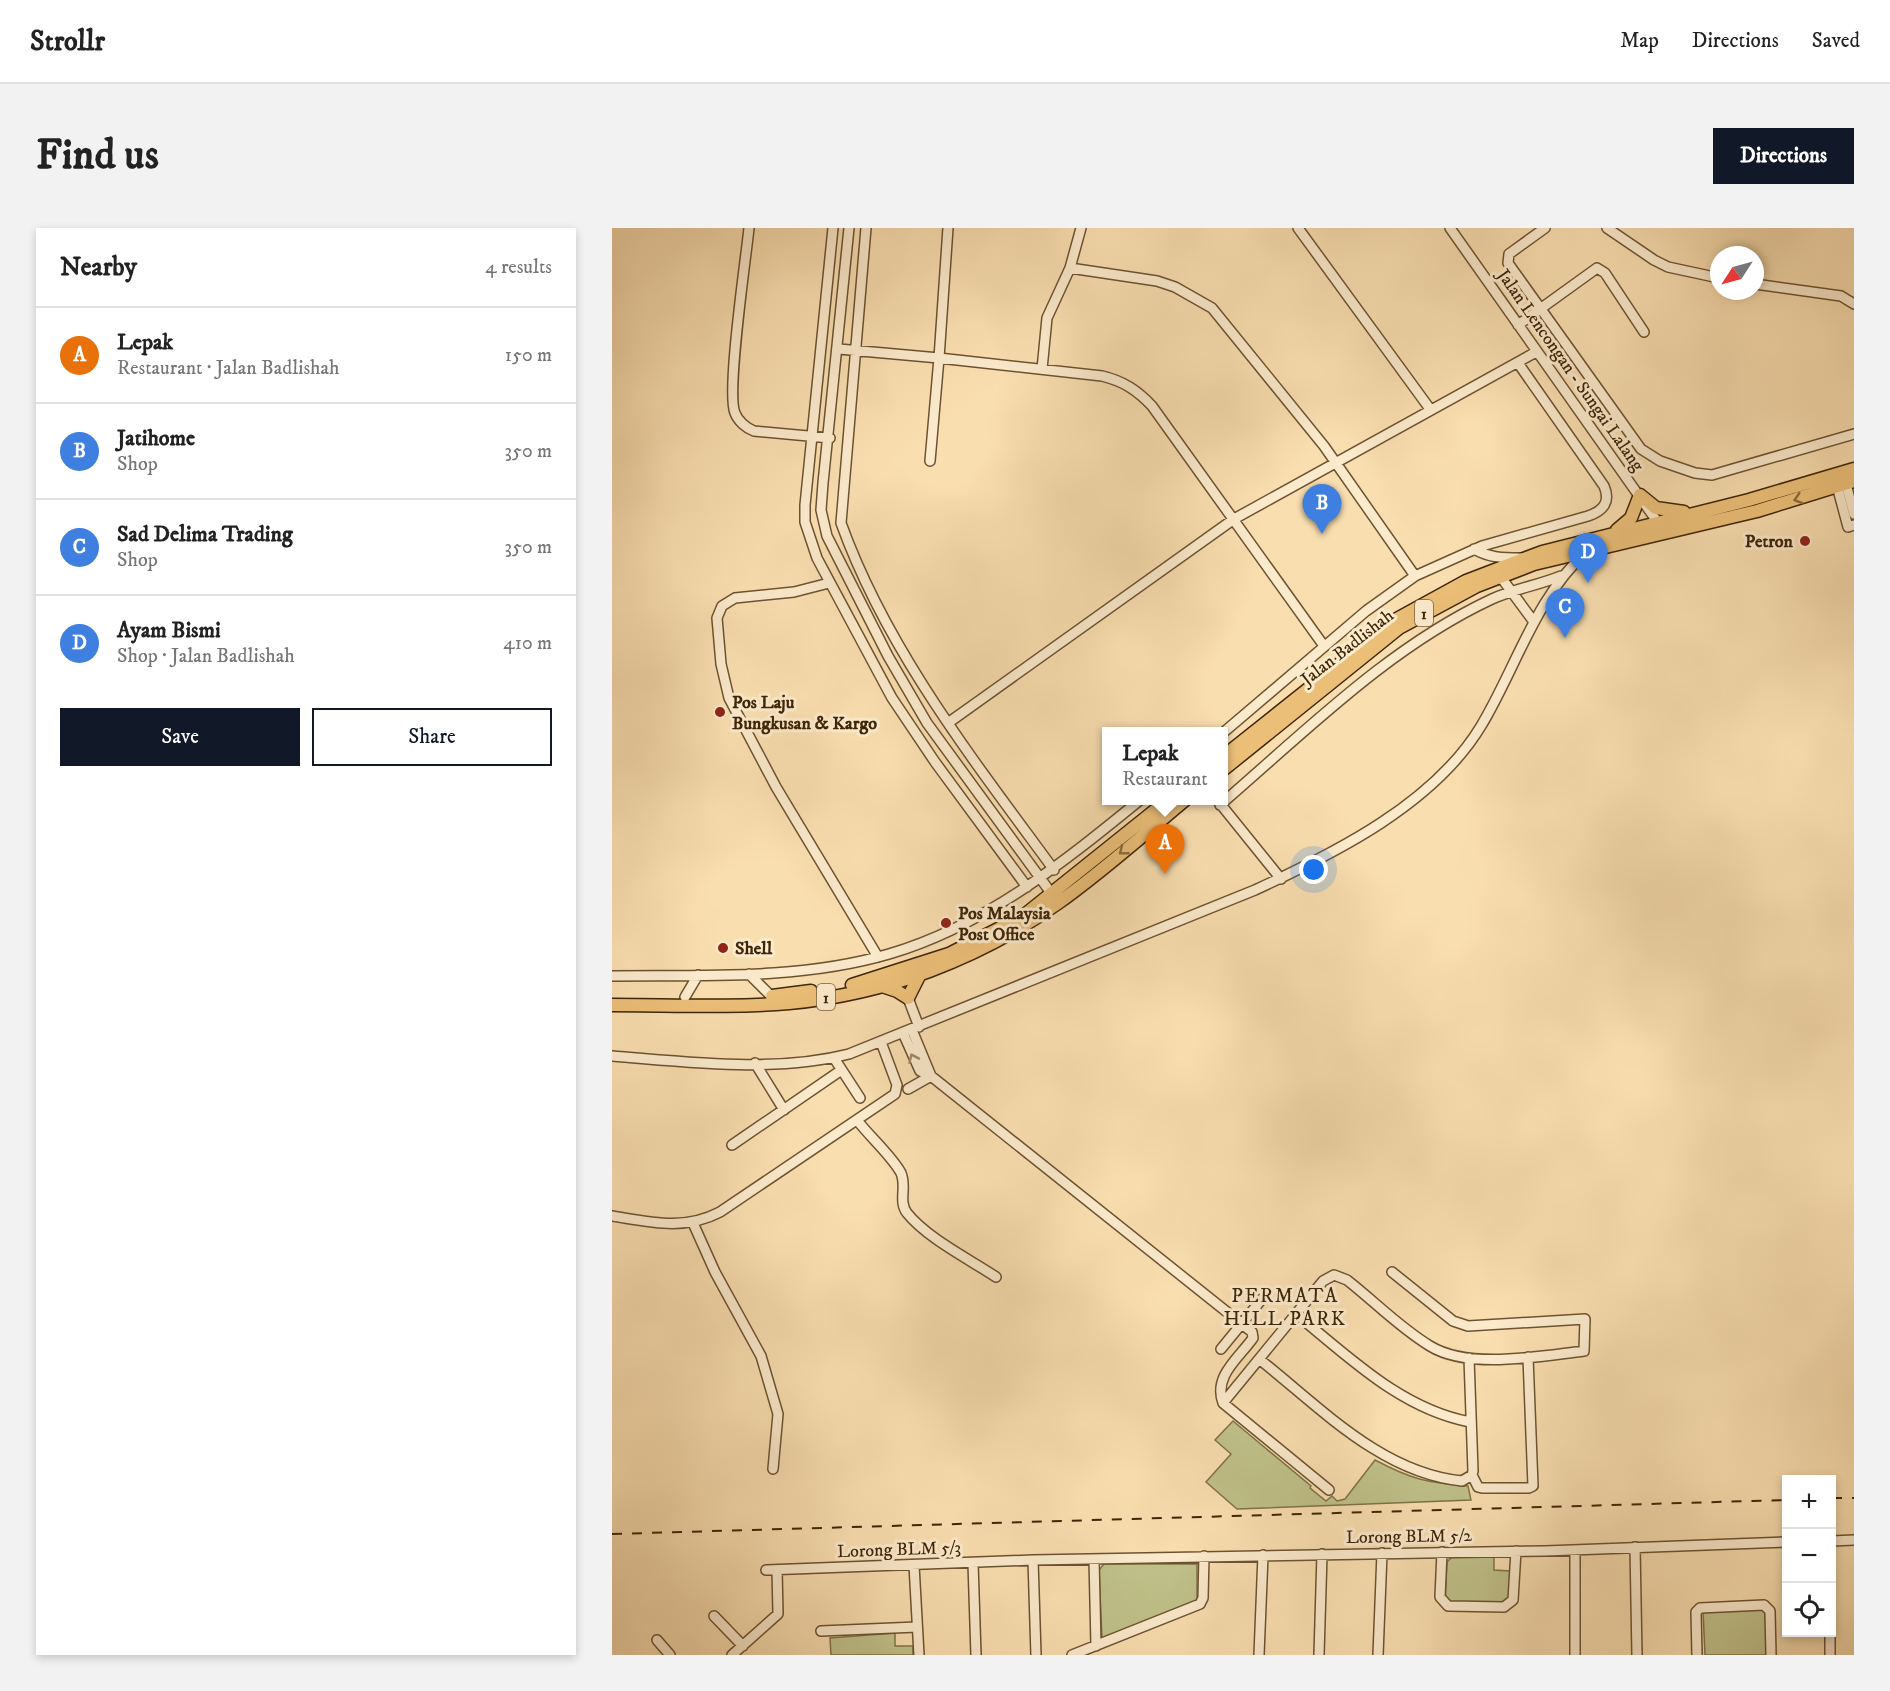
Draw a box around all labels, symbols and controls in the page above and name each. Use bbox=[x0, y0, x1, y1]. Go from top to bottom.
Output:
text: Strollr bbox=[30, 24, 105, 59]
text: Map bbox=[1620, 28, 1659, 54]
text: Directions bbox=[1692, 28, 1779, 54]
text: Saved bbox=[1812, 28, 1860, 54]
button: Directions bbox=[1713, 128, 1854, 184]
text: Find us bbox=[36, 130, 159, 182]
north arrow bbox=[1710, 246, 1764, 300]
text: Nearby bbox=[60, 251, 137, 284]
text: 4 results bbox=[485, 255, 552, 280]
street label: Jalan Lencongan - Sungai Lalang bbox=[1491, 264, 1649, 476]
text: Lepak bbox=[117, 329, 173, 356]
text: A bbox=[73, 343, 86, 368]
text: 150 m bbox=[505, 343, 552, 368]
text: Restaurant · Jalan Badlishah bbox=[117, 356, 340, 381]
text: Jatihome bbox=[117, 425, 195, 452]
text: B bbox=[73, 439, 86, 464]
text: 350 m bbox=[505, 439, 552, 464]
text: Shop bbox=[117, 452, 158, 477]
pin: B bbox=[1302, 484, 1342, 534]
one-way arrow bbox=[1793, 492, 1804, 504]
text: Sad Delima Trading bbox=[117, 521, 293, 548]
place label: Petron bbox=[1745, 531, 1794, 553]
pin: D bbox=[1568, 534, 1608, 583]
marker: Petron bbox=[1798, 534, 1812, 548]
text: C bbox=[73, 535, 86, 560]
text: 350 m bbox=[505, 535, 552, 560]
text: Shop bbox=[117, 548, 158, 573]
pin: C bbox=[1546, 588, 1584, 638]
road number: 1 bbox=[1415, 600, 1433, 626]
street label: Jalan Badlishah bbox=[1295, 604, 1399, 692]
text: Ayam Bismi bbox=[117, 617, 221, 644]
text: D bbox=[72, 631, 87, 656]
text: 410 m bbox=[503, 631, 552, 656]
text: Shop · Jalan Badlishah bbox=[117, 644, 295, 669]
place label: Pos Laju Bungkusan & Kargo bbox=[732, 692, 877, 735]
marker: Pos Laju Bungkusan & Kargo bbox=[713, 705, 727, 719]
button: Save bbox=[60, 708, 300, 766]
button: Share bbox=[312, 708, 552, 766]
popup bbox=[1102, 727, 1228, 805]
text: Lepak bbox=[1122, 740, 1179, 767]
text: Restaurant bbox=[1122, 767, 1208, 792]
pin: A bbox=[1146, 824, 1184, 874]
one-way arrow bbox=[1119, 844, 1130, 855]
your location bbox=[1299, 855, 1328, 884]
place label: Pos Malaysia Post Office bbox=[958, 903, 1051, 946]
marker: Pos Malaysia Post Office bbox=[939, 916, 953, 930]
place label: Shell bbox=[735, 938, 773, 960]
marker: Shell bbox=[716, 941, 730, 955]
road number: 1 bbox=[817, 984, 835, 1010]
one-way arrow bbox=[909, 1053, 921, 1064]
district label: PERMATA HILL PARK bbox=[1224, 1284, 1346, 1332]
map controls bbox=[1782, 1475, 1836, 1637]
button: + bbox=[1782, 1475, 1836, 1529]
street label: Lorong BLM 5/2 bbox=[1346, 1525, 1472, 1549]
button: − bbox=[1782, 1529, 1836, 1583]
street label: Lorong BLM 5/3 bbox=[837, 1537, 961, 1563]
button: locate bbox=[1782, 1583, 1836, 1637]

